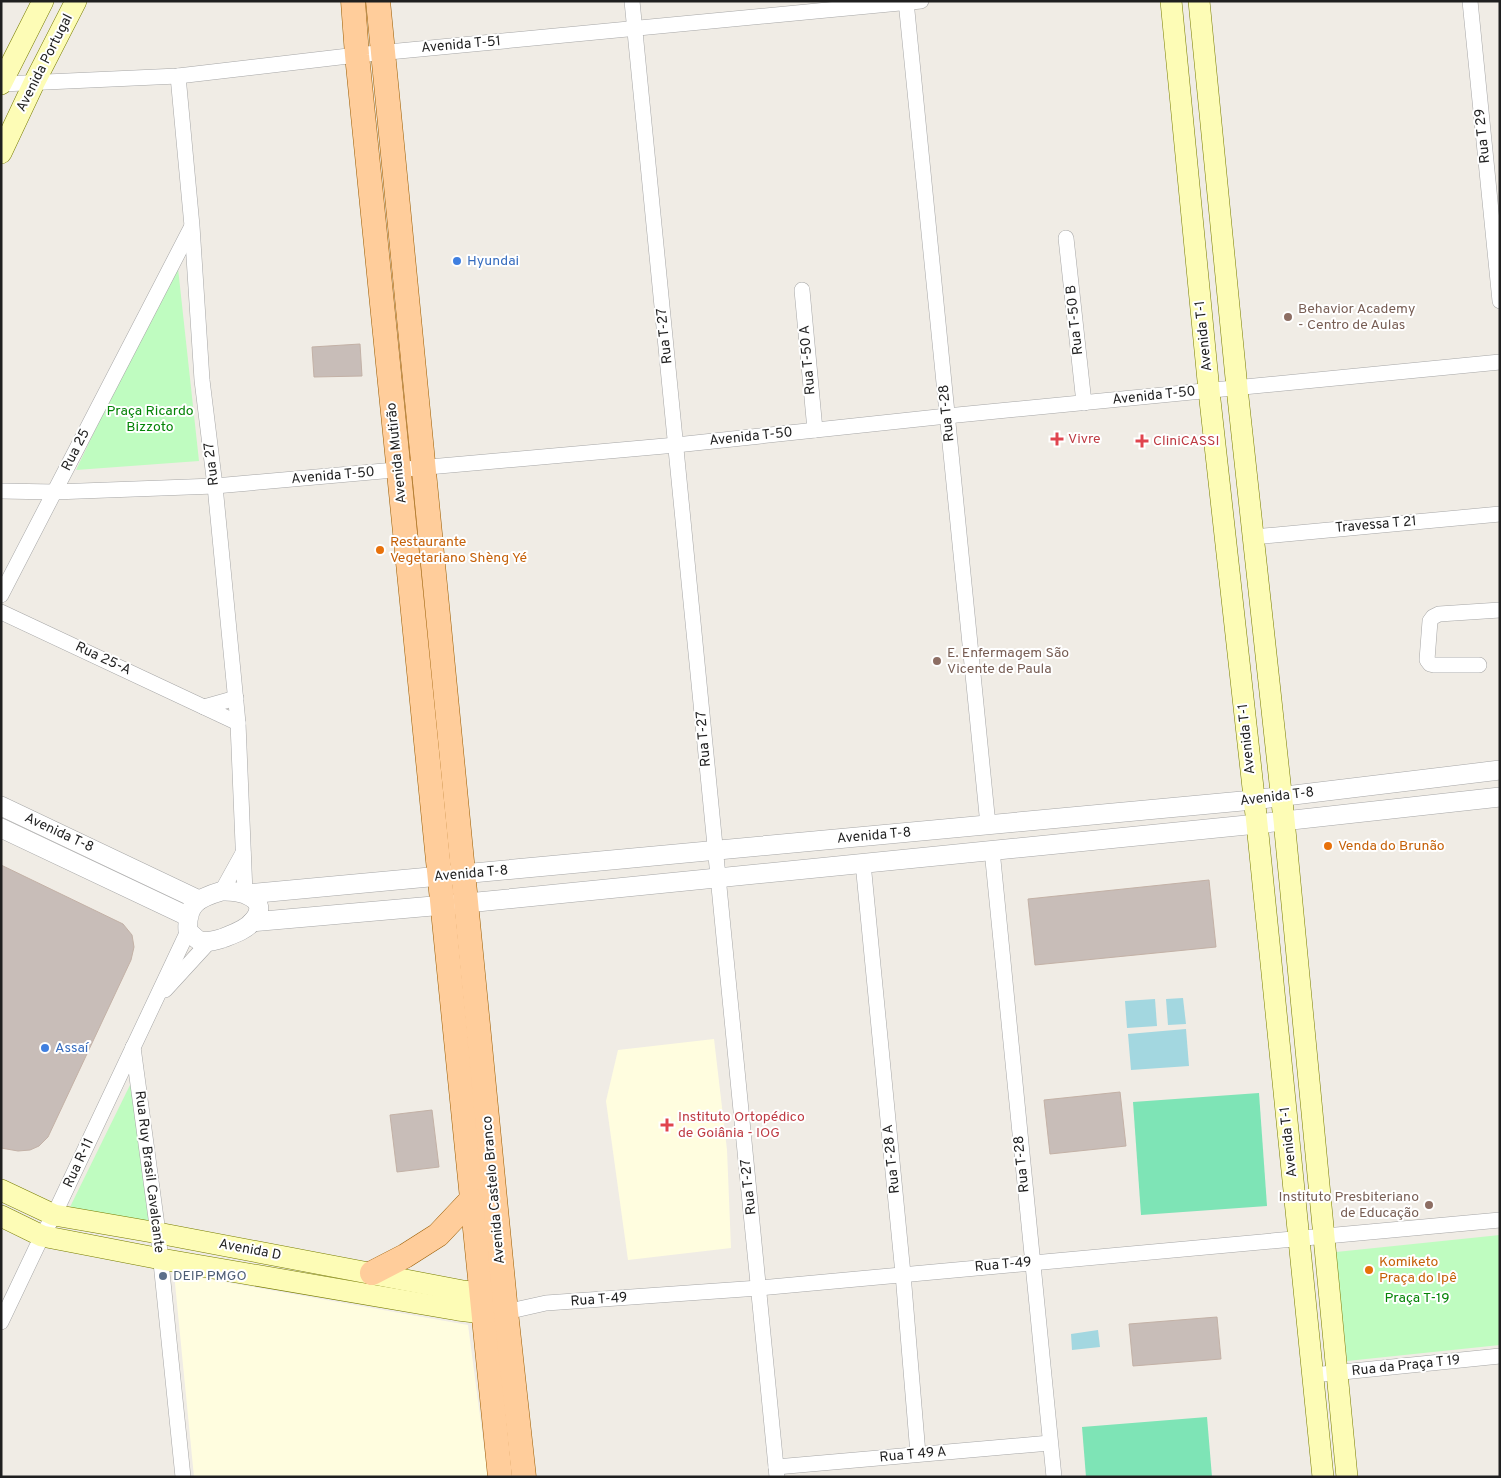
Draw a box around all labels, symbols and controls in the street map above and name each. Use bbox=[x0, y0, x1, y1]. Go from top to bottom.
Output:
street label: Avenida Portugal bbox=[13, 11, 77, 115]
street label: Avenida T-51 bbox=[420, 33, 502, 57]
street label: Rua T 29 bbox=[1472, 108, 1494, 164]
place label: Hyundai bbox=[467, 253, 519, 270]
marker: Hyundai bbox=[451, 255, 463, 267]
street label: Rua T-50 B bbox=[1063, 284, 1087, 356]
street label: Avenida T-1 bbox=[1192, 300, 1216, 372]
place label: Behavior Academy - Centro de Aulas bbox=[1298, 301, 1415, 334]
street label: Rua T-27 bbox=[654, 307, 676, 365]
marker: Behavior Academy - Centro de Aulas bbox=[1282, 311, 1294, 323]
street label: Rua T-50 A bbox=[796, 324, 820, 396]
street label: Avenida T-50 bbox=[1111, 383, 1197, 409]
street label: Rua T-28 bbox=[936, 384, 958, 442]
street label: Avenida Mutirão bbox=[383, 401, 411, 504]
park label: Praça Ricardo Bizzoto bbox=[106, 403, 194, 436]
street label: Avenida T-50 bbox=[708, 424, 794, 450]
street label: Rua 25 bbox=[58, 426, 94, 474]
place label: Vivre bbox=[1068, 431, 1101, 448]
marker: Vivre bbox=[1050, 432, 1064, 446]
place label: CliniCASSI bbox=[1153, 433, 1219, 450]
marker: CliniCASSI bbox=[1135, 434, 1149, 448]
street label: Rua 27 bbox=[201, 441, 223, 487]
street label: Avenida T-50 bbox=[291, 464, 375, 488]
street label: Travessa T 21 bbox=[1335, 513, 1417, 537]
place label: Restaurante Vegetariano Shèng Yé bbox=[390, 534, 527, 567]
marker: Restaurante Vegetariano Shèng Yé bbox=[374, 544, 386, 556]
street label: Rua 25-A bbox=[72, 639, 134, 679]
place label: E. Enfermagem São Vicente de Paula bbox=[947, 645, 1069, 678]
marker: E. Enfermagem São Vicente de Paula bbox=[931, 655, 943, 667]
street label: Avenida T-1 bbox=[1235, 703, 1259, 775]
street label: Rua T-27 bbox=[693, 710, 715, 768]
street label: Avenida T-8 bbox=[1239, 784, 1315, 810]
street label: Avenida T-8 bbox=[22, 810, 96, 856]
street label: Avenida T-8 bbox=[836, 824, 912, 848]
place label: Venda do Brunão bbox=[1338, 838, 1445, 855]
marker: Venda do Brunão bbox=[1322, 840, 1334, 852]
street label: Avenida T-8 bbox=[433, 862, 509, 886]
place label: Assaí bbox=[55, 1040, 90, 1057]
marker: Assaí bbox=[39, 1042, 51, 1054]
street label: Rua Ruy Brasil Cavalcante bbox=[131, 1090, 167, 1254]
street label: Avenida T-1 bbox=[1277, 1106, 1301, 1178]
place label: Instituto Ortopédico de Goiânia - IOG bbox=[678, 1109, 805, 1142]
street label: Avenida Castelo Branco bbox=[479, 1115, 509, 1265]
marker: Instituto Ortopédico de Goiânia - IOG bbox=[660, 1118, 674, 1132]
street label: Rua T-28 A bbox=[880, 1124, 904, 1194]
street label: Rua R-11 bbox=[60, 1135, 98, 1191]
street label: Rua T-28 bbox=[1011, 1135, 1033, 1193]
street label: Rua T-27 bbox=[738, 1158, 760, 1216]
place label: Instituto Presbiteriano de Educação bbox=[1279, 1189, 1419, 1222]
marker: Instituto Presbiteriano de Educação bbox=[1423, 1199, 1435, 1211]
street label: Avenida D bbox=[217, 1236, 283, 1264]
street label: Rua T-49 bbox=[974, 1254, 1032, 1276]
place label: Komiketo Praça do Ipê bbox=[1379, 1254, 1457, 1287]
marker: Komiketo Praça do Ipê bbox=[1363, 1264, 1375, 1276]
place label: DEIP PMGO bbox=[173, 1268, 247, 1285]
marker: DEIP PMGO bbox=[157, 1270, 169, 1282]
street label: Rua T-49 bbox=[570, 1290, 628, 1310]
park label: Praça T-19 bbox=[1384, 1290, 1450, 1307]
street label: Rua da Praça T 19 bbox=[1351, 1352, 1461, 1380]
street label: Rua T 49 A bbox=[879, 1444, 947, 1466]

